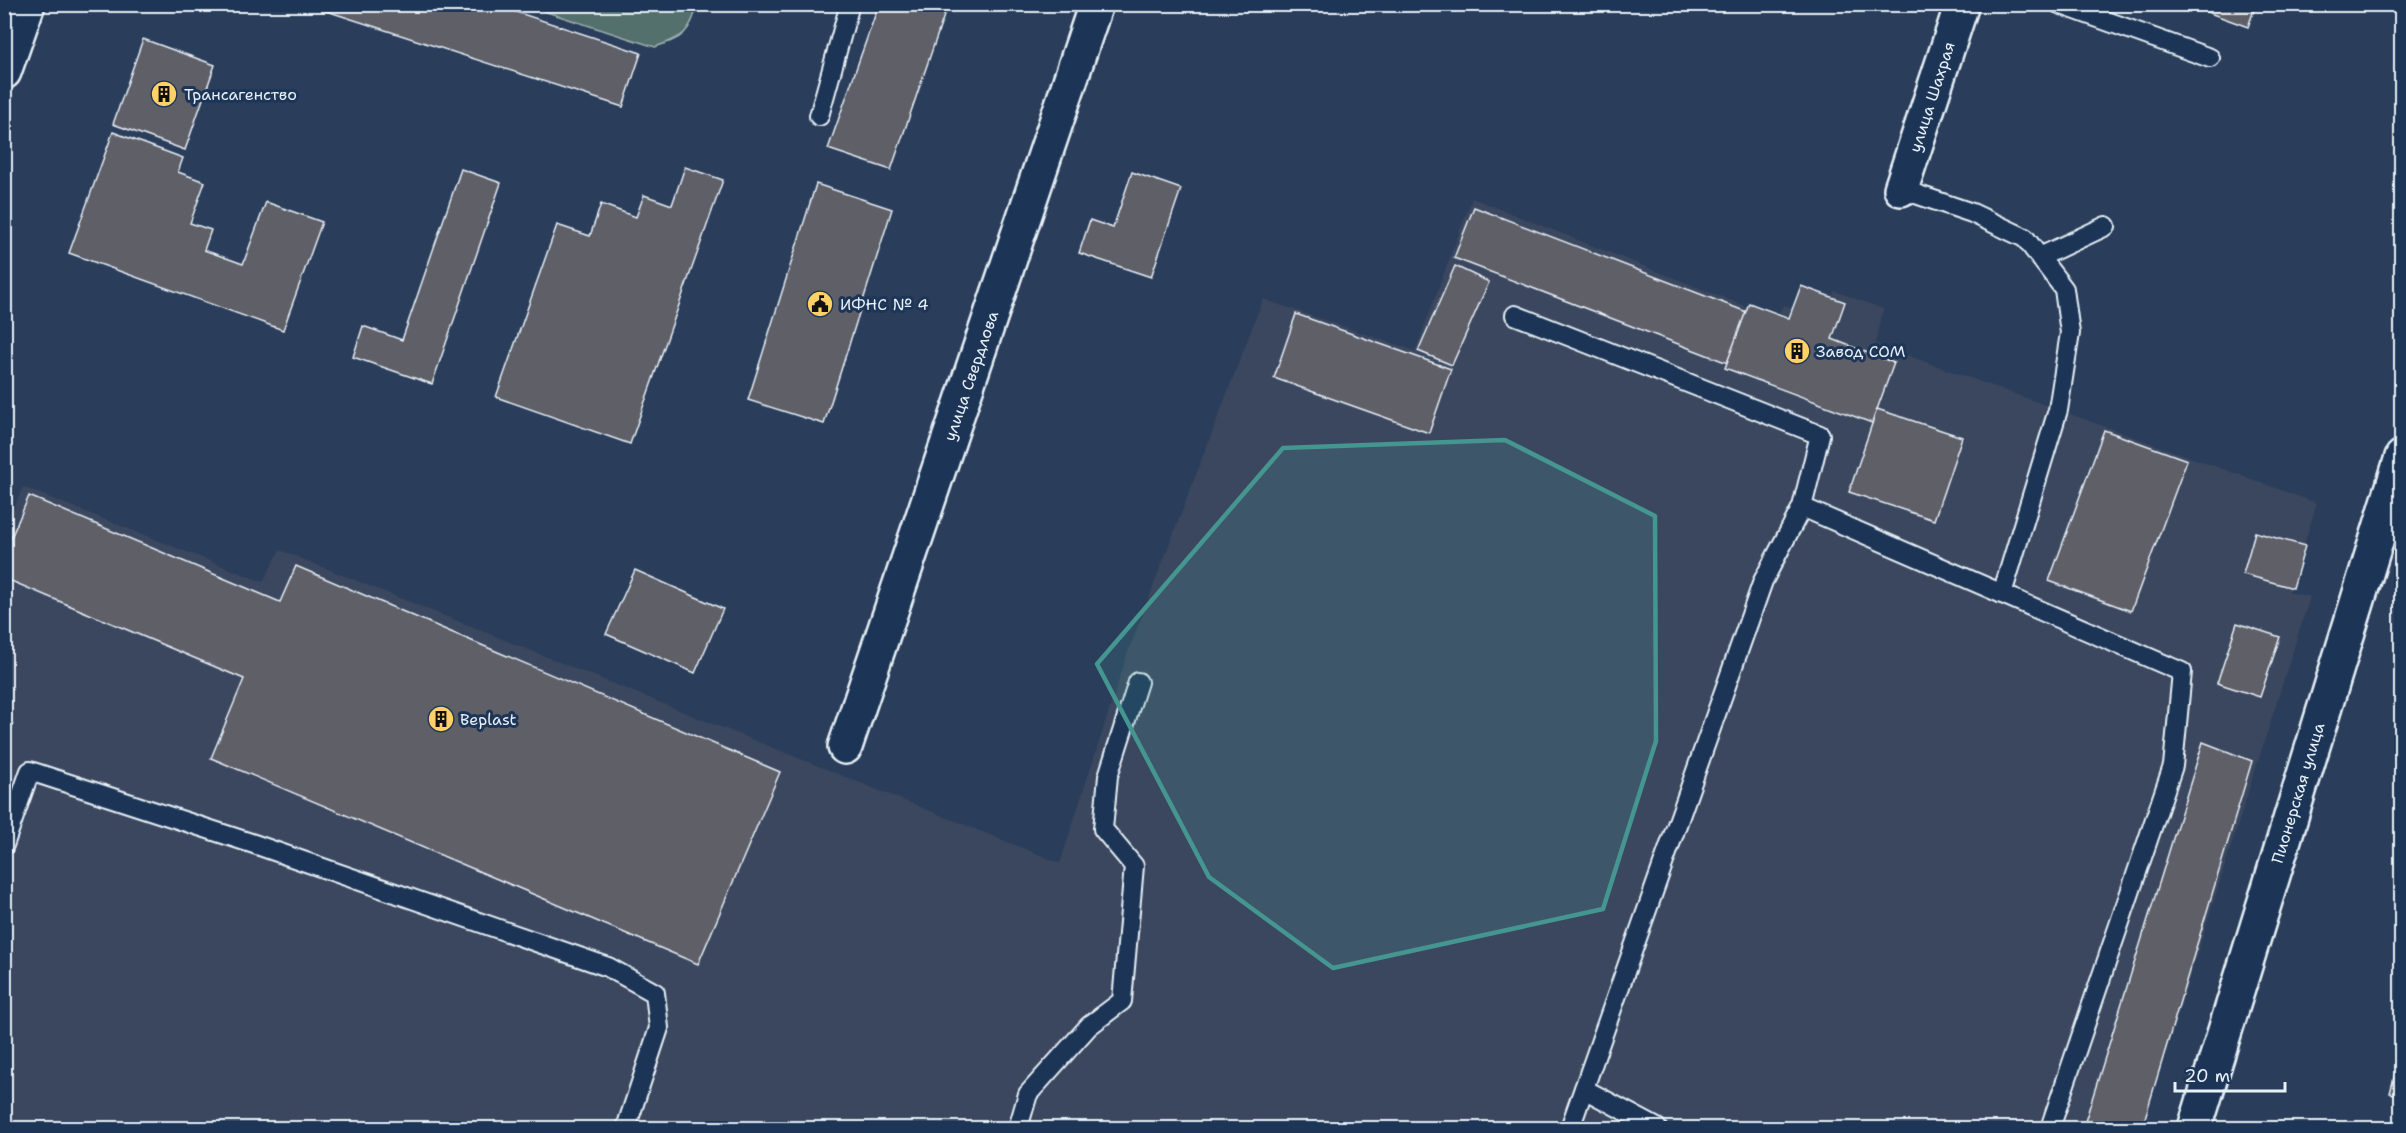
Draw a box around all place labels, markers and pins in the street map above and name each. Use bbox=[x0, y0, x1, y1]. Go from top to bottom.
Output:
building icon: Трансагенство bbox=[149, 79, 179, 109]
place label: Трансагенство bbox=[184, 84, 297, 105]
public building icon: ИФНС № 4 bbox=[805, 289, 835, 319]
place label: ИФНС № 4 bbox=[840, 294, 929, 315]
building icon: Завод СОМ bbox=[1782, 336, 1812, 366]
place label: Завод СОМ bbox=[1816, 341, 1906, 362]
building icon: Beplast bbox=[426, 704, 456, 734]
place label: Beplast bbox=[460, 709, 517, 730]

